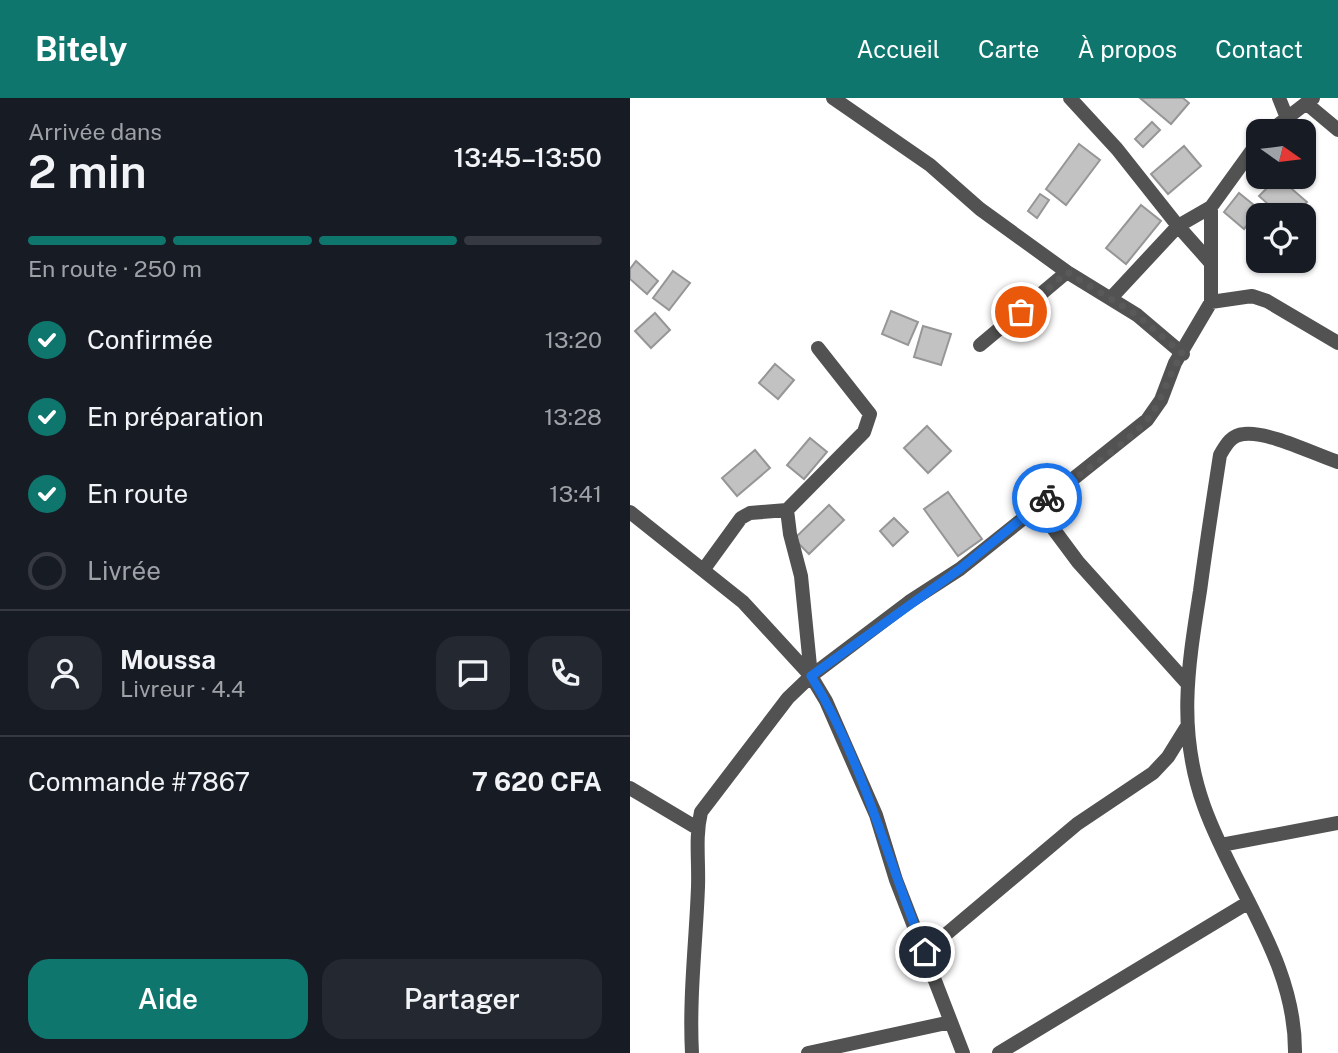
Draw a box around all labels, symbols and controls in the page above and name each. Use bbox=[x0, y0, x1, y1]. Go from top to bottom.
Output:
text: Bitely bbox=[35, 30, 127, 68]
text: Accueil bbox=[857, 35, 940, 63]
text: Carte bbox=[978, 35, 1039, 63]
text: À propos bbox=[1077, 35, 1177, 63]
text: Contact bbox=[1215, 35, 1303, 63]
text: Arrivée dans bbox=[28, 118, 162, 145]
north arrow bbox=[1246, 119, 1316, 189]
map controls bbox=[1246, 119, 1316, 273]
text: 13:45–13:50 bbox=[453, 142, 602, 173]
text: 2 min bbox=[28, 144, 147, 198]
button: locate bbox=[1246, 203, 1316, 273]
text: En route · 250 m bbox=[28, 255, 202, 282]
pin bbox=[991, 282, 1051, 342]
icon: bag bbox=[1002, 293, 1040, 331]
icon: check bbox=[28, 321, 66, 359]
text: Confirmée bbox=[87, 324, 213, 355]
text: 13:20 bbox=[545, 326, 602, 353]
icon: check bbox=[28, 398, 66, 436]
text: En préparation bbox=[87, 401, 264, 432]
text: 13:28 bbox=[544, 403, 602, 430]
courier bbox=[1012, 463, 1082, 533]
icon: check bbox=[28, 475, 66, 513]
text: En route bbox=[87, 478, 188, 509]
icon: bike bbox=[1028, 479, 1066, 517]
text: 13:41 bbox=[549, 480, 602, 507]
text: Livrée bbox=[87, 555, 161, 586]
button: person bbox=[28, 636, 102, 710]
button: chat bbox=[436, 636, 510, 710]
button: phone bbox=[528, 636, 602, 710]
text: Moussa bbox=[120, 644, 216, 675]
text: Livreur · 4.4 bbox=[120, 675, 245, 702]
text: Commande #7867 bbox=[28, 766, 250, 797]
text: 7 620 CFA bbox=[472, 766, 602, 797]
pin bbox=[895, 922, 955, 982]
icon: home bbox=[906, 933, 944, 971]
button: Aide bbox=[28, 959, 308, 1039]
button: Partager bbox=[322, 959, 602, 1039]

